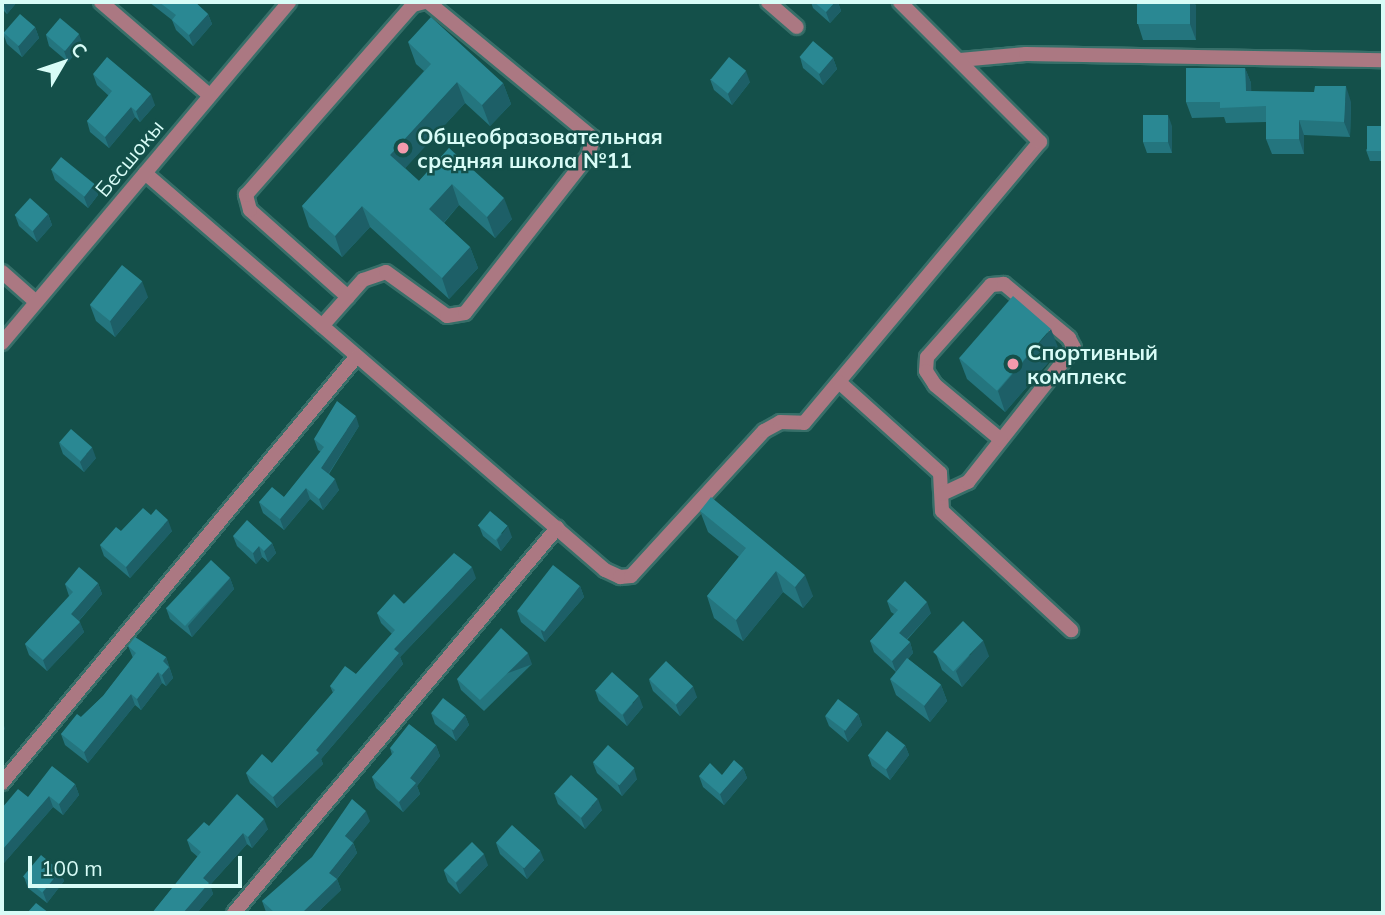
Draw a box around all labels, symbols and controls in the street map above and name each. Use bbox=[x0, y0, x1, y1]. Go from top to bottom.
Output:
north arrow bbox=[28, 28, 98, 98]
text: С bbox=[66, 37, 93, 62]
street label: Бесшокы bbox=[90, 114, 168, 202]
place label: Общеобразовательная средняя школа №11 bbox=[417, 123, 663, 173]
marker: Общеобразовательная средняя школа №11 bbox=[395, 140, 411, 156]
place label: Спортивный комплекс bbox=[1027, 339, 1158, 389]
marker: Спортивный комплекс bbox=[1005, 356, 1021, 372]
scale bar bbox=[32, 842, 245, 886]
text: 100 m bbox=[41, 855, 103, 881]

